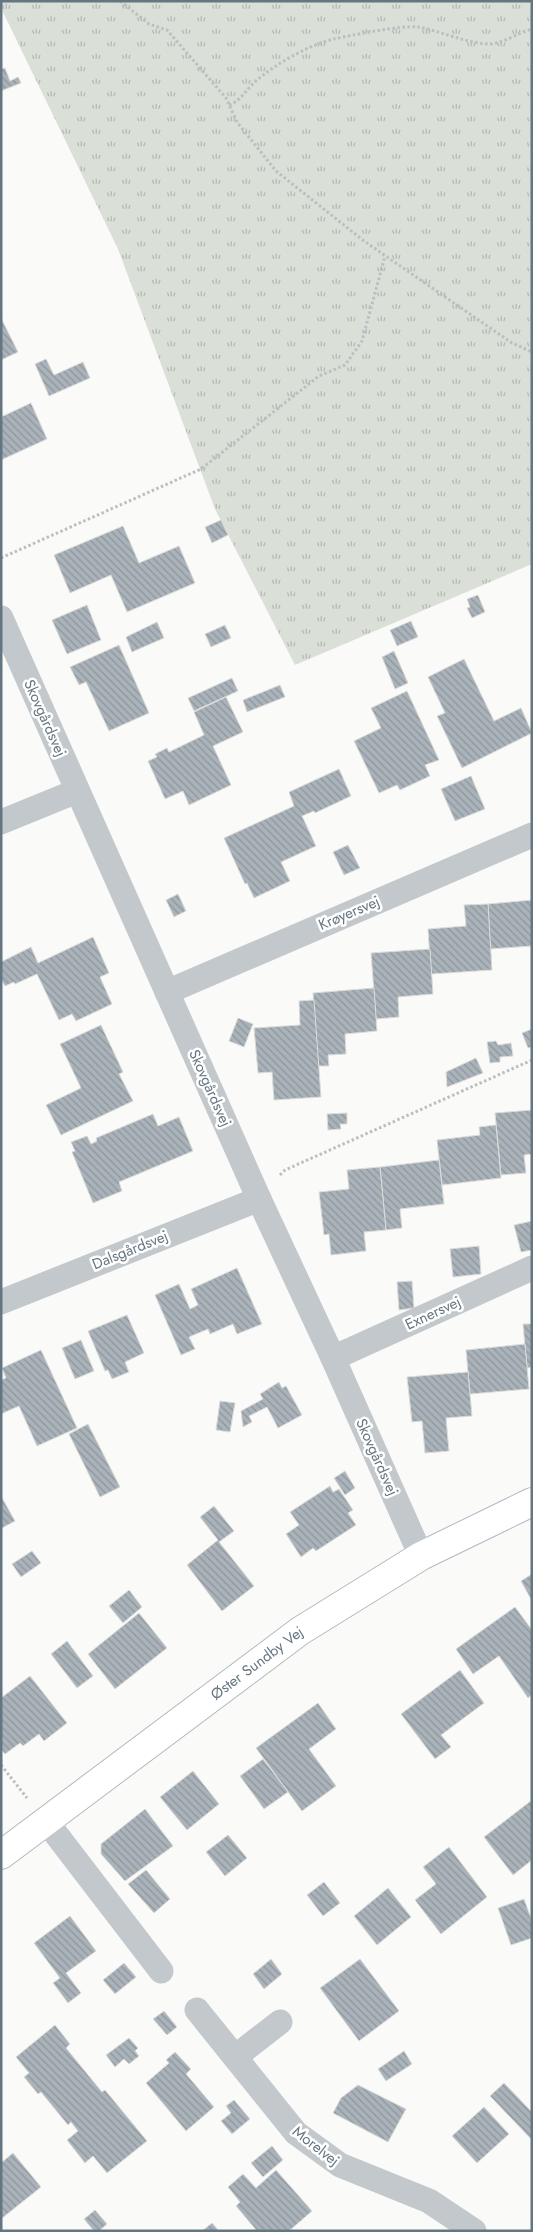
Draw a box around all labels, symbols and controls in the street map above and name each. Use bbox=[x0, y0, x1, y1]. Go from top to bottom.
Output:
street label: Skovgårdsvej bbox=[18, 676, 72, 760]
street label: Krøyersvej bbox=[315, 890, 383, 936]
street label: Skovgårdsvej bbox=[183, 1046, 237, 1130]
street label: Dalsgårdsvej bbox=[89, 1225, 171, 1275]
street label: Exnersvej bbox=[402, 1291, 464, 1335]
street label: Skovgårdsvej bbox=[350, 1415, 404, 1499]
street label: Øster Sundby Vej bbox=[206, 1621, 307, 1705]
street label: Morelvej bbox=[288, 2121, 344, 2171]

